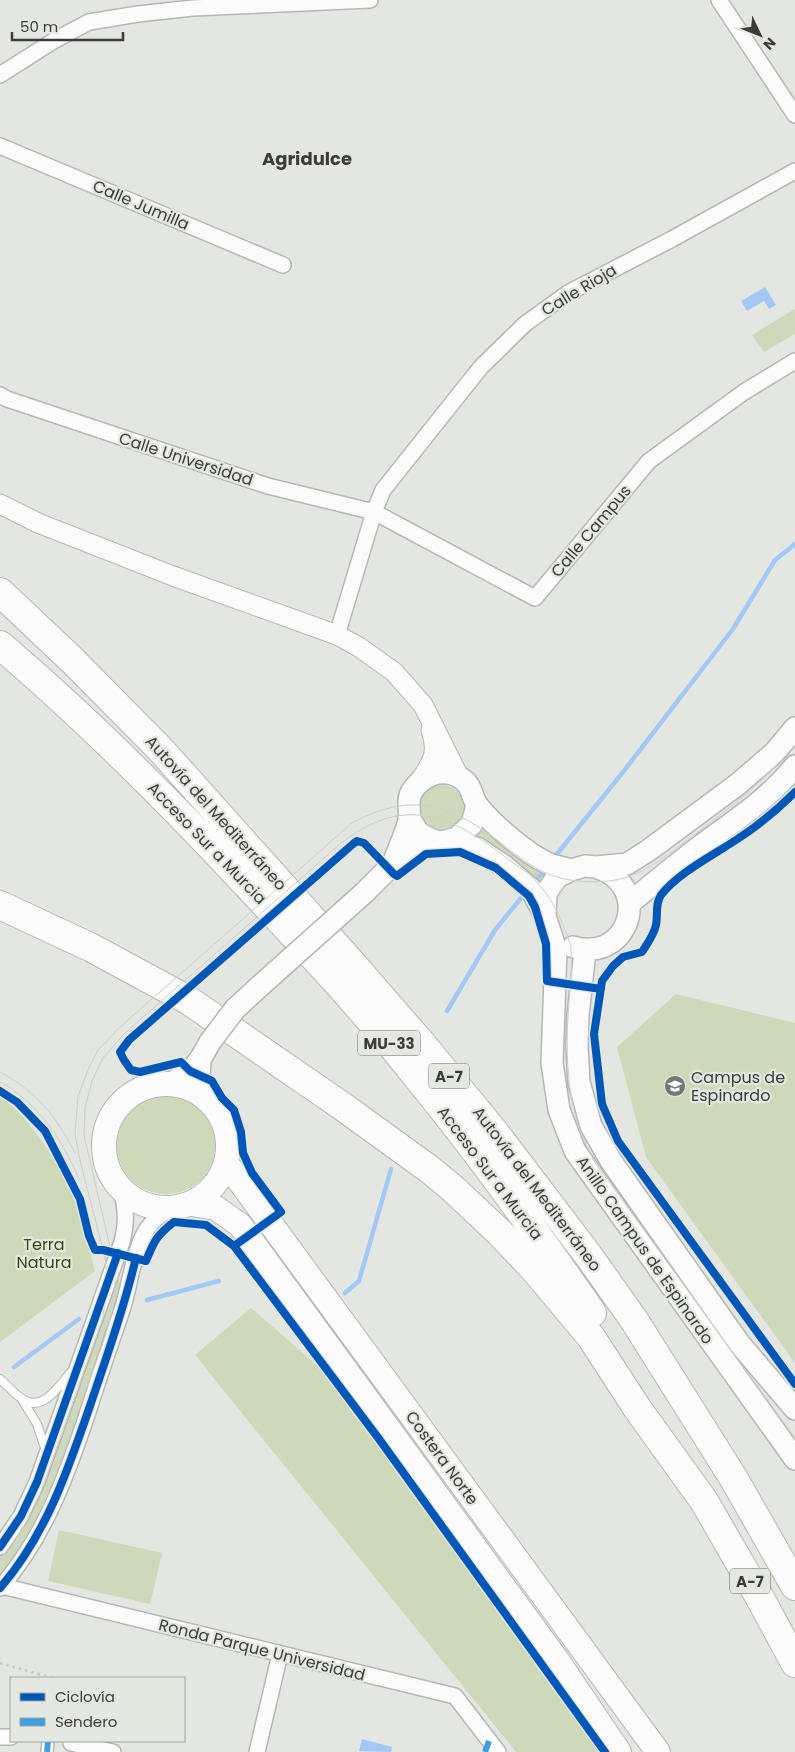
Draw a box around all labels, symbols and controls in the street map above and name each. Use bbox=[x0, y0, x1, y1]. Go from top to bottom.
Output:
scale bar bbox=[12, 10, 124, 42]
north arrow bbox=[735, 10, 785, 60]
text: 50 m bbox=[20, 16, 58, 37]
text: N bbox=[759, 33, 780, 55]
district label: Agridulce bbox=[262, 146, 352, 171]
street label: Calle Jumilla bbox=[89, 174, 193, 236]
street label: Calle Rioja bbox=[537, 259, 621, 321]
street label: Calle Universidad bbox=[116, 426, 256, 492]
street label: Calle Campus bbox=[545, 480, 637, 582]
street label: Autovía del Mediterráneo bbox=[140, 730, 292, 896]
street label: Acceso Sur a Murcia bbox=[142, 777, 272, 909]
road number: MU-33 bbox=[358, 1030, 420, 1056]
road number: A-7 bbox=[429, 1064, 469, 1088]
place label: Campus de Espinardo bbox=[691, 1066, 785, 1107]
school or university icon: Campus de Espinardo bbox=[663, 1074, 687, 1098]
street label: Acceso Sur a Murcia bbox=[432, 1101, 548, 1245]
street label: Autovía del Mediterráneo bbox=[467, 1102, 607, 1276]
street label: Anillo Campus de Espinardo bbox=[571, 1151, 719, 1349]
park label: Terra Natura bbox=[17, 1233, 71, 1274]
street label: Costera Norte bbox=[400, 1406, 484, 1510]
road number: A-7 bbox=[730, 1568, 770, 1594]
street label: Ronda Parque Universidad bbox=[156, 1613, 368, 1687]
legend bbox=[10, 1677, 185, 1742]
text: Ciclovía bbox=[55, 1686, 115, 1707]
text: Sendero bbox=[55, 1711, 117, 1732]

